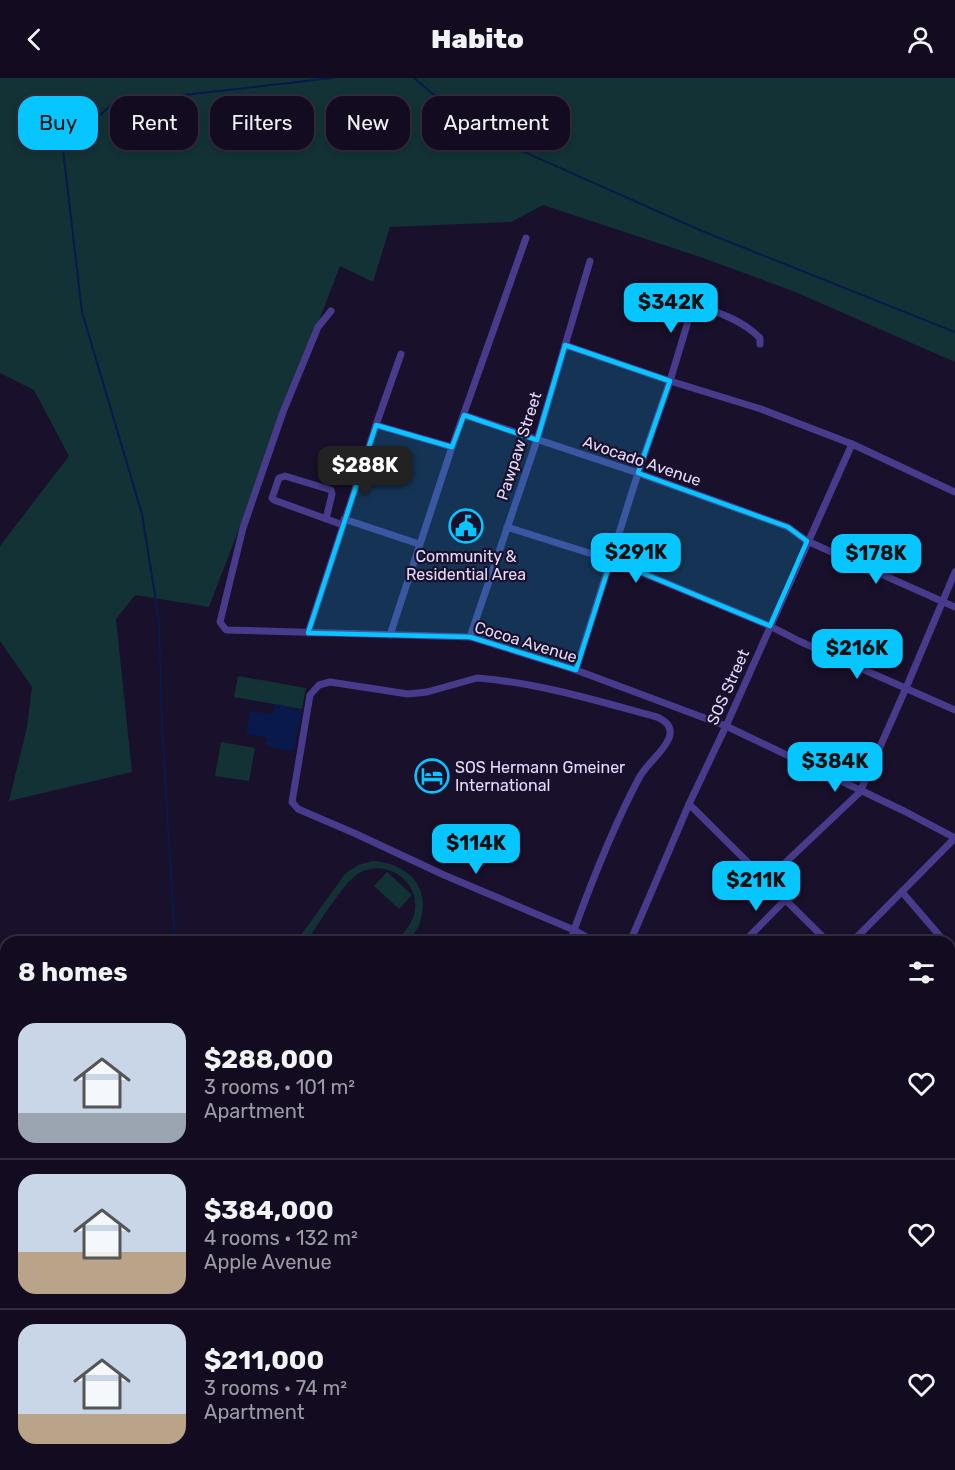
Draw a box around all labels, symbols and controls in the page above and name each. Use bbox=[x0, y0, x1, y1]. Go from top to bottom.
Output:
icon: back bbox=[18, 23, 51, 56]
text: Habito bbox=[431, 23, 524, 55]
icon: person bbox=[904, 23, 937, 56]
chip: Buy bbox=[18, 96, 98, 150]
chip: Rent bbox=[110, 96, 198, 150]
chip: Filters bbox=[210, 96, 314, 150]
chip: New bbox=[326, 96, 410, 150]
chip: Apartment bbox=[422, 96, 570, 150]
pin: $342K bbox=[629, 283, 713, 334]
text: $342K bbox=[638, 290, 704, 314]
street label: Pawpaw Street bbox=[493, 389, 545, 503]
street label: Avocado Avenue bbox=[580, 432, 704, 490]
pin: $288K bbox=[323, 446, 407, 497]
text: $288K bbox=[332, 453, 398, 477]
public building icon: Community & Residential Area bbox=[448, 508, 484, 544]
pin: $291K bbox=[594, 533, 678, 584]
pin: $178K bbox=[834, 534, 918, 585]
text: $291K bbox=[605, 540, 667, 564]
text: $178K bbox=[845, 541, 907, 565]
place label: Community & Residential Area bbox=[406, 547, 526, 584]
street label: Cocoa Avenue bbox=[472, 617, 580, 667]
pin: $216K bbox=[815, 629, 899, 680]
text: $216K bbox=[826, 636, 888, 660]
street label: SOS Street bbox=[703, 646, 753, 728]
pin: $384K bbox=[793, 742, 877, 793]
text: $384K bbox=[802, 749, 869, 773]
hotel icon: SOS Hermann Gmeiner International bbox=[414, 758, 450, 794]
place label: SOS Hermann Gmeiner International bbox=[455, 758, 625, 795]
pin: $114K bbox=[434, 824, 518, 875]
text: $114K bbox=[446, 831, 506, 855]
pin: $211K bbox=[714, 861, 798, 912]
text: $211K bbox=[726, 868, 786, 892]
icon: filters bbox=[905, 956, 938, 989]
text: 8 homes bbox=[18, 957, 128, 988]
text: $288,000 bbox=[204, 1044, 333, 1075]
icon: home bbox=[66, 1047, 138, 1119]
icon: heart bbox=[905, 1067, 938, 1100]
text: 3 rooms · 101 m² bbox=[204, 1075, 355, 1099]
text: Apartment bbox=[204, 1099, 305, 1123]
text: $384,000 bbox=[204, 1195, 334, 1226]
icon: home bbox=[66, 1198, 138, 1270]
icon: heart bbox=[905, 1218, 938, 1251]
text: 4 rooms · 132 m² bbox=[204, 1226, 358, 1250]
text: Apple Avenue bbox=[204, 1250, 332, 1274]
text: $211,000 bbox=[204, 1345, 324, 1376]
icon: home bbox=[66, 1348, 138, 1420]
icon: heart bbox=[905, 1368, 938, 1401]
text: 3 rooms · 74 m² bbox=[204, 1376, 347, 1400]
text: Apartment bbox=[204, 1400, 305, 1424]

